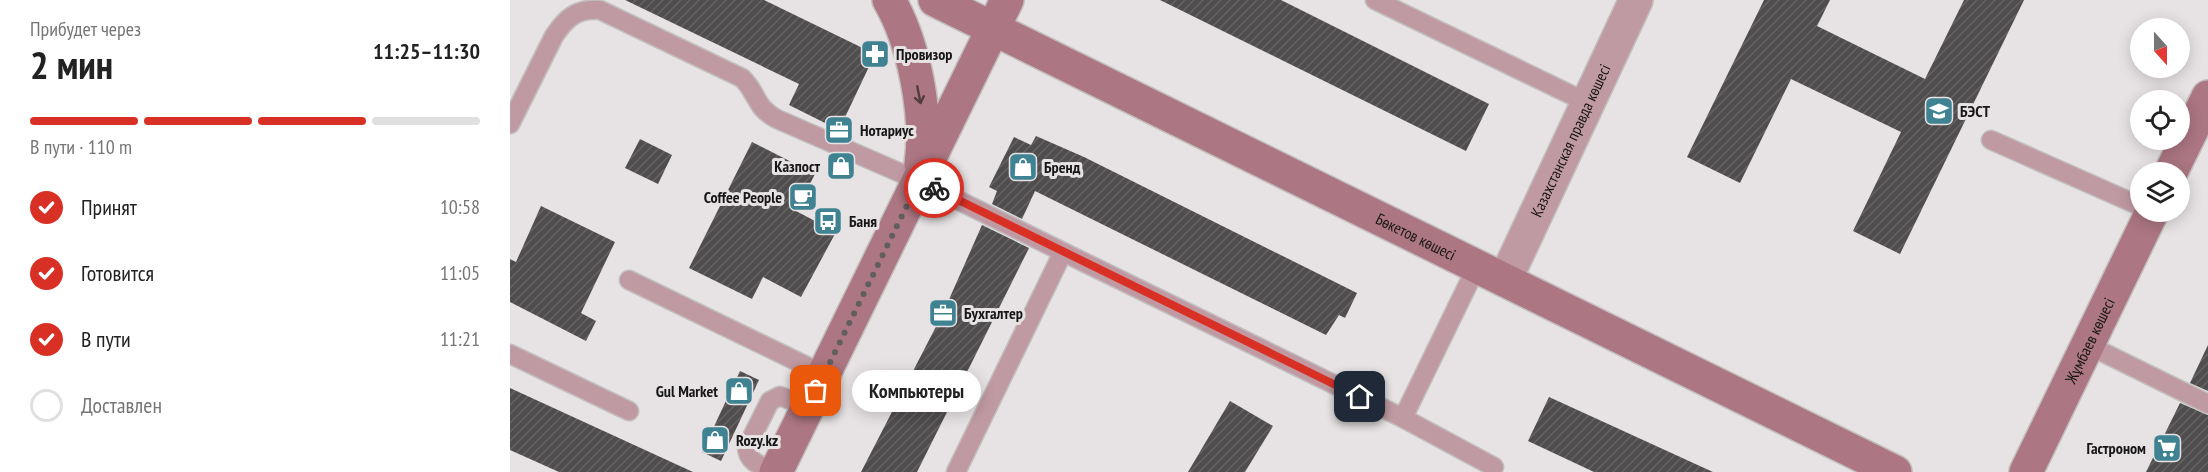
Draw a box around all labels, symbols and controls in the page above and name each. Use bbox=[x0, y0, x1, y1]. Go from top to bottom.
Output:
text: Прибудет через bbox=[30, 16, 141, 42]
north arrow bbox=[2130, 18, 2190, 78]
map controls bbox=[2130, 18, 2190, 222]
text: 11:25–11:30 bbox=[373, 37, 480, 65]
pharmacy icon: Провизор bbox=[859, 38, 891, 70]
text: 2 мин bbox=[30, 39, 113, 90]
place label: Провизор bbox=[896, 44, 952, 64]
street label: Казахстанская правда көшесі bbox=[1526, 61, 1615, 220]
one-way arrow bbox=[914, 85, 925, 105]
button: locate bbox=[2130, 90, 2190, 150]
school or university icon: БЭСТ bbox=[1923, 95, 1955, 127]
place label: БЭСТ bbox=[1960, 101, 1990, 121]
office icon: Нотариус bbox=[823, 114, 855, 146]
place label: Нотариус bbox=[860, 120, 914, 140]
text: В пути · 110 m bbox=[30, 134, 132, 160]
shop icon: Казпост bbox=[825, 150, 857, 182]
shop icon: Бренд bbox=[1007, 151, 1039, 183]
place label: Казпост bbox=[774, 156, 820, 176]
place label: Бренд bbox=[1044, 157, 1081, 177]
courier bbox=[904, 158, 964, 218]
button: layers bbox=[2130, 162, 2190, 222]
icon: bike bbox=[918, 172, 951, 205]
cafe icon: Coffee People bbox=[787, 181, 819, 213]
place label: Coffee People bbox=[704, 187, 782, 207]
icon: check bbox=[30, 191, 63, 224]
text: Принят bbox=[81, 193, 137, 221]
text: 10:58 bbox=[440, 194, 480, 220]
bus stop icon: Баня bbox=[812, 205, 844, 237]
street label: Бөкетов көшесі bbox=[1373, 208, 1459, 265]
place label: Баня bbox=[849, 211, 877, 231]
icon: check bbox=[30, 257, 63, 290]
text: Готовится bbox=[81, 259, 154, 287]
text: 11:05 bbox=[440, 260, 480, 286]
street label: Жұмбаев көшесі bbox=[2060, 294, 2119, 388]
office icon: Бухгалтер bbox=[927, 297, 959, 329]
place label: Бухгалтер bbox=[964, 303, 1023, 323]
icon: check bbox=[30, 323, 63, 356]
text: В пути bbox=[81, 325, 131, 353]
text: 11:21 bbox=[440, 326, 480, 352]
pin bbox=[790, 365, 841, 416]
callout: Компьютеры bbox=[852, 370, 981, 412]
pin bbox=[1334, 371, 1385, 422]
icon: bag bbox=[799, 374, 832, 407]
shop icon: Gul Market bbox=[723, 375, 755, 407]
text: Компьютеры bbox=[869, 378, 964, 404]
icon: home bbox=[1343, 380, 1376, 413]
place label: Gul Market bbox=[656, 381, 718, 401]
text: Доставлен bbox=[81, 391, 162, 419]
shop icon: Rozy.kz bbox=[699, 424, 731, 456]
place label: Rozy.kz bbox=[736, 430, 778, 450]
supermarket icon: Гастроном bbox=[2151, 432, 2183, 464]
place label: Гастроном bbox=[2086, 438, 2146, 458]

